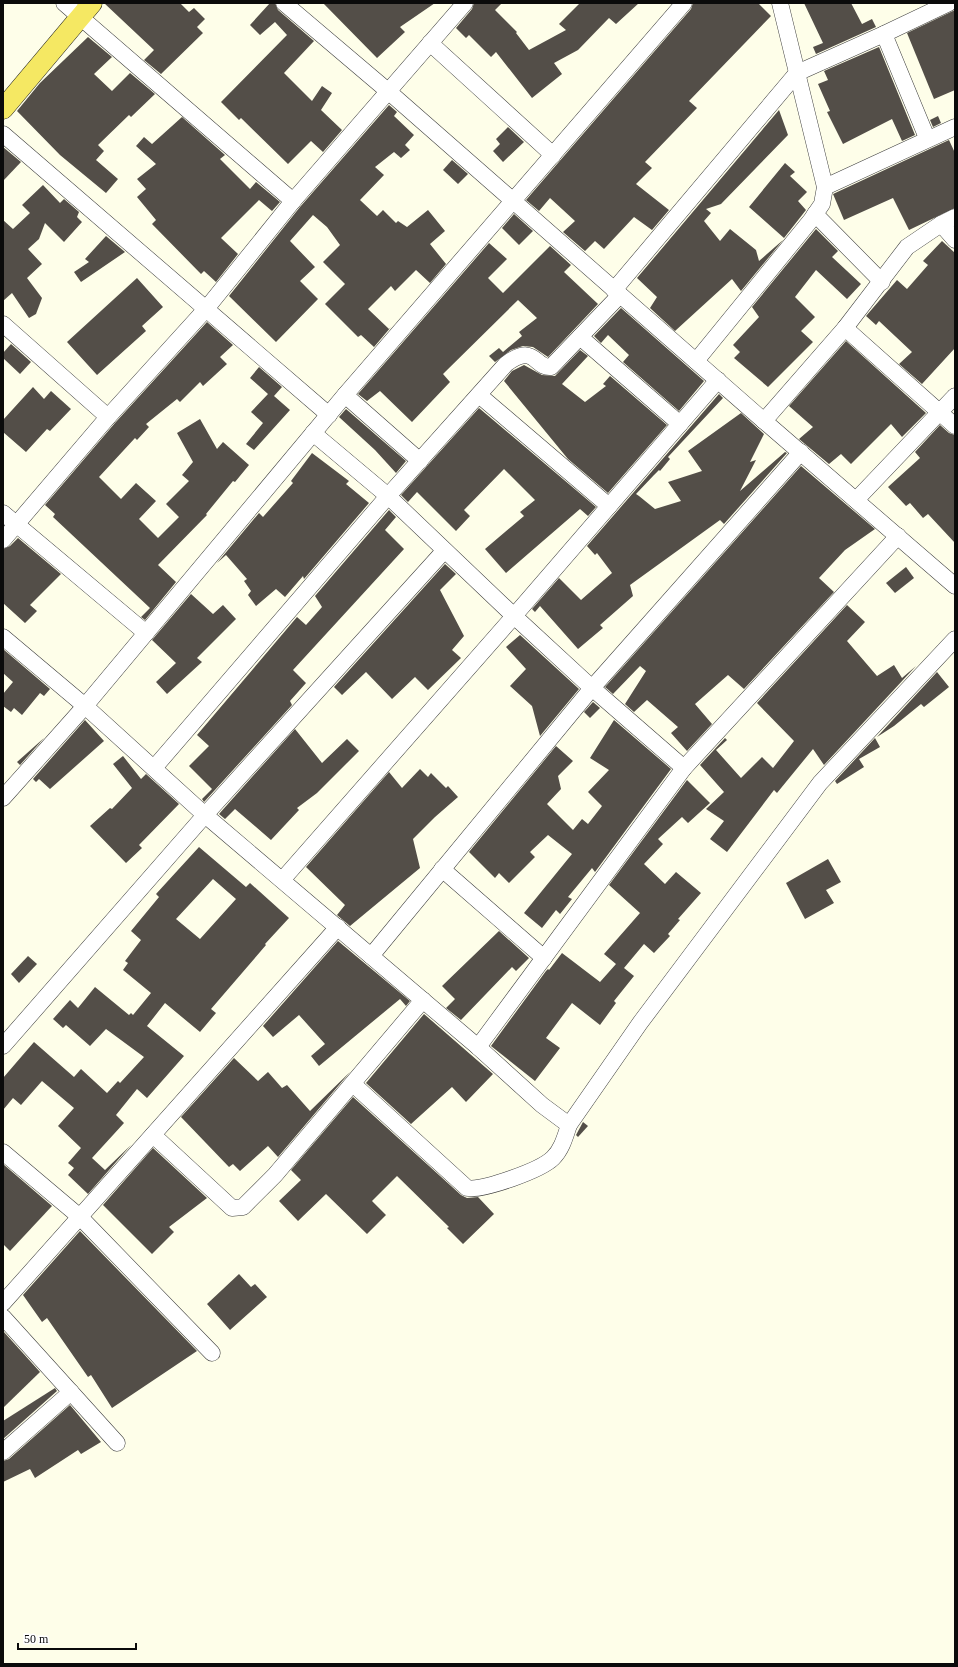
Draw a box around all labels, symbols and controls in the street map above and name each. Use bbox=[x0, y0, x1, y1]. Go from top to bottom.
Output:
scale bar bbox=[18, 1625, 136, 1651]
text: 50 m bbox=[24, 1632, 49, 1646]

